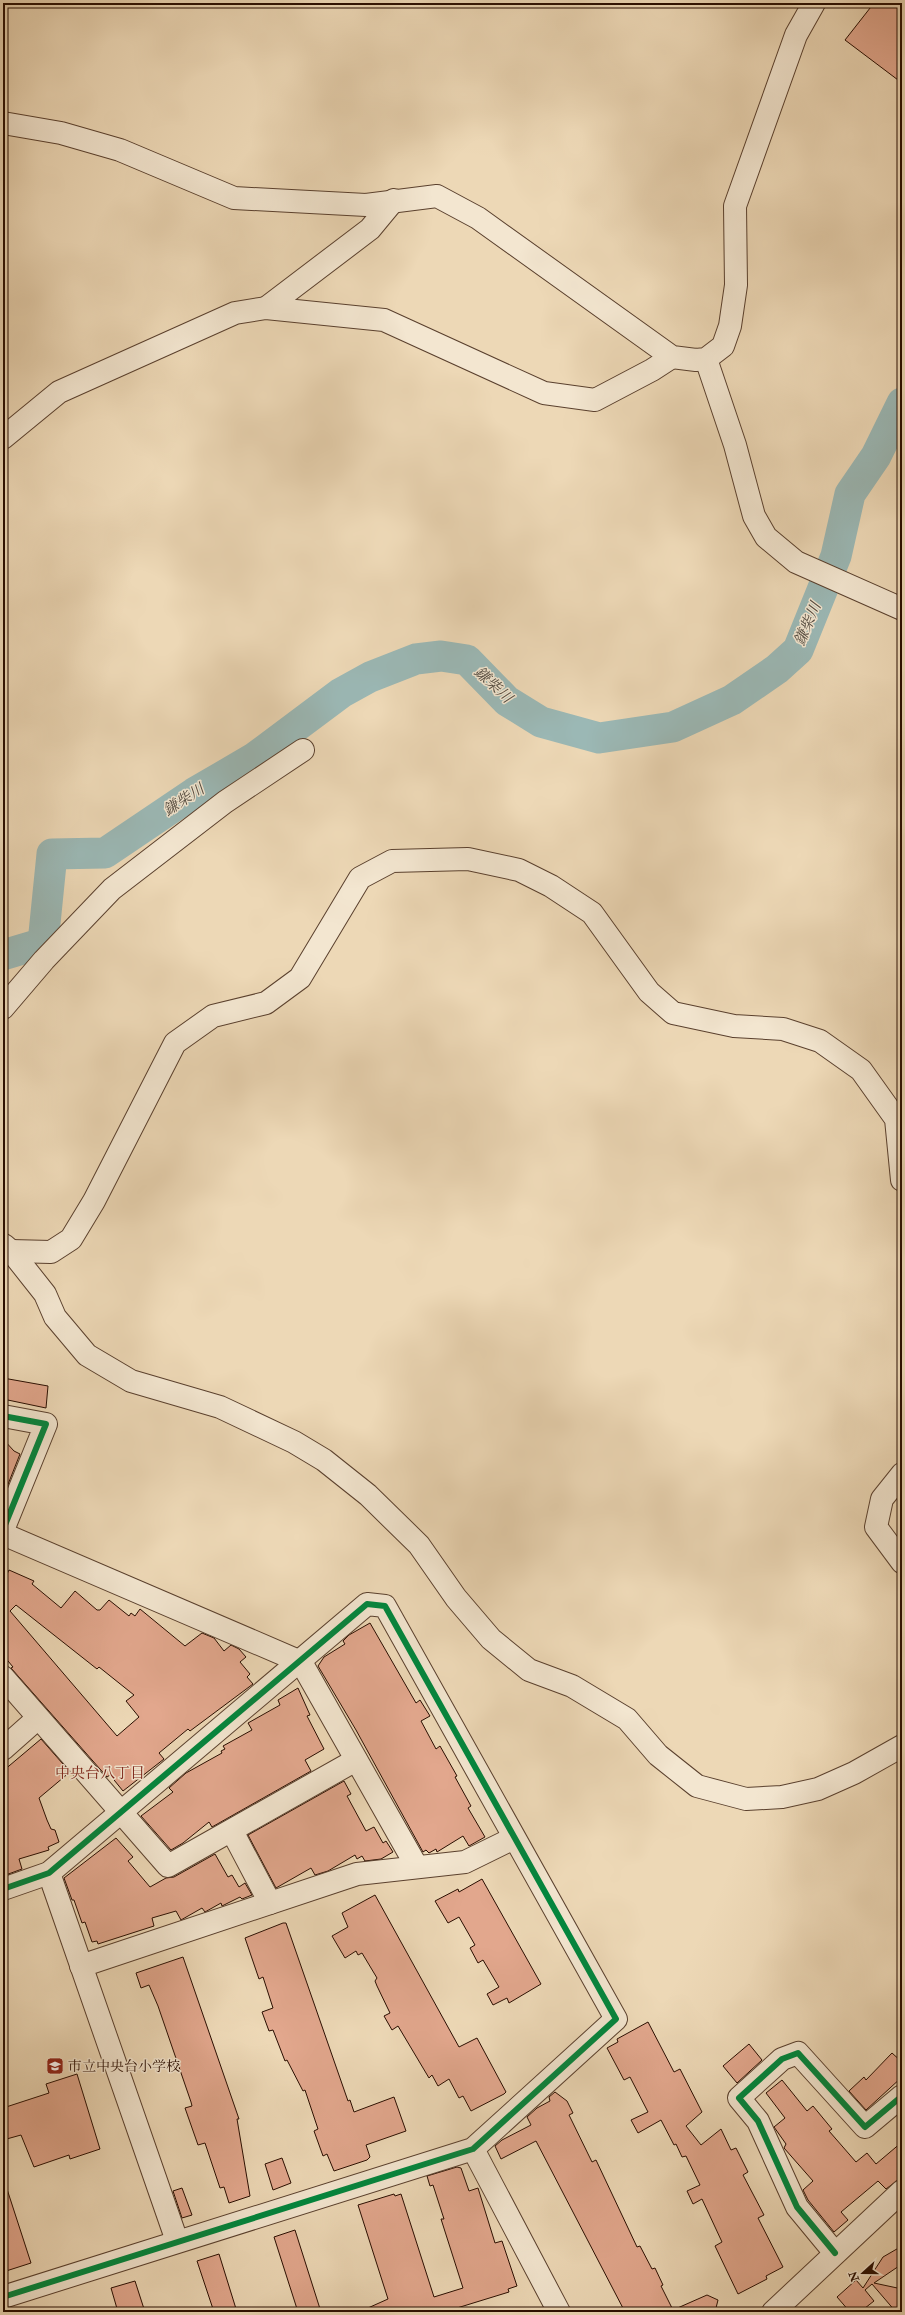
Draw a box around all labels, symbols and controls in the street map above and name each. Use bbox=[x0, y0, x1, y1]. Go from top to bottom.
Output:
water label: 鎌柴川 bbox=[790, 598, 826, 648]
water label: 鎌柴川 bbox=[470, 663, 517, 709]
water label: 鎌柴川 bbox=[160, 779, 210, 820]
district label: 中央台八丁目 bbox=[55, 1764, 145, 1783]
school or university icon: 市立中央台小学校 bbox=[45, 2056, 65, 2076]
place label: 市立中央台小学校 bbox=[68, 2058, 180, 2075]
north arrow bbox=[843, 2253, 883, 2293]
text: N bbox=[846, 2268, 862, 2284]

